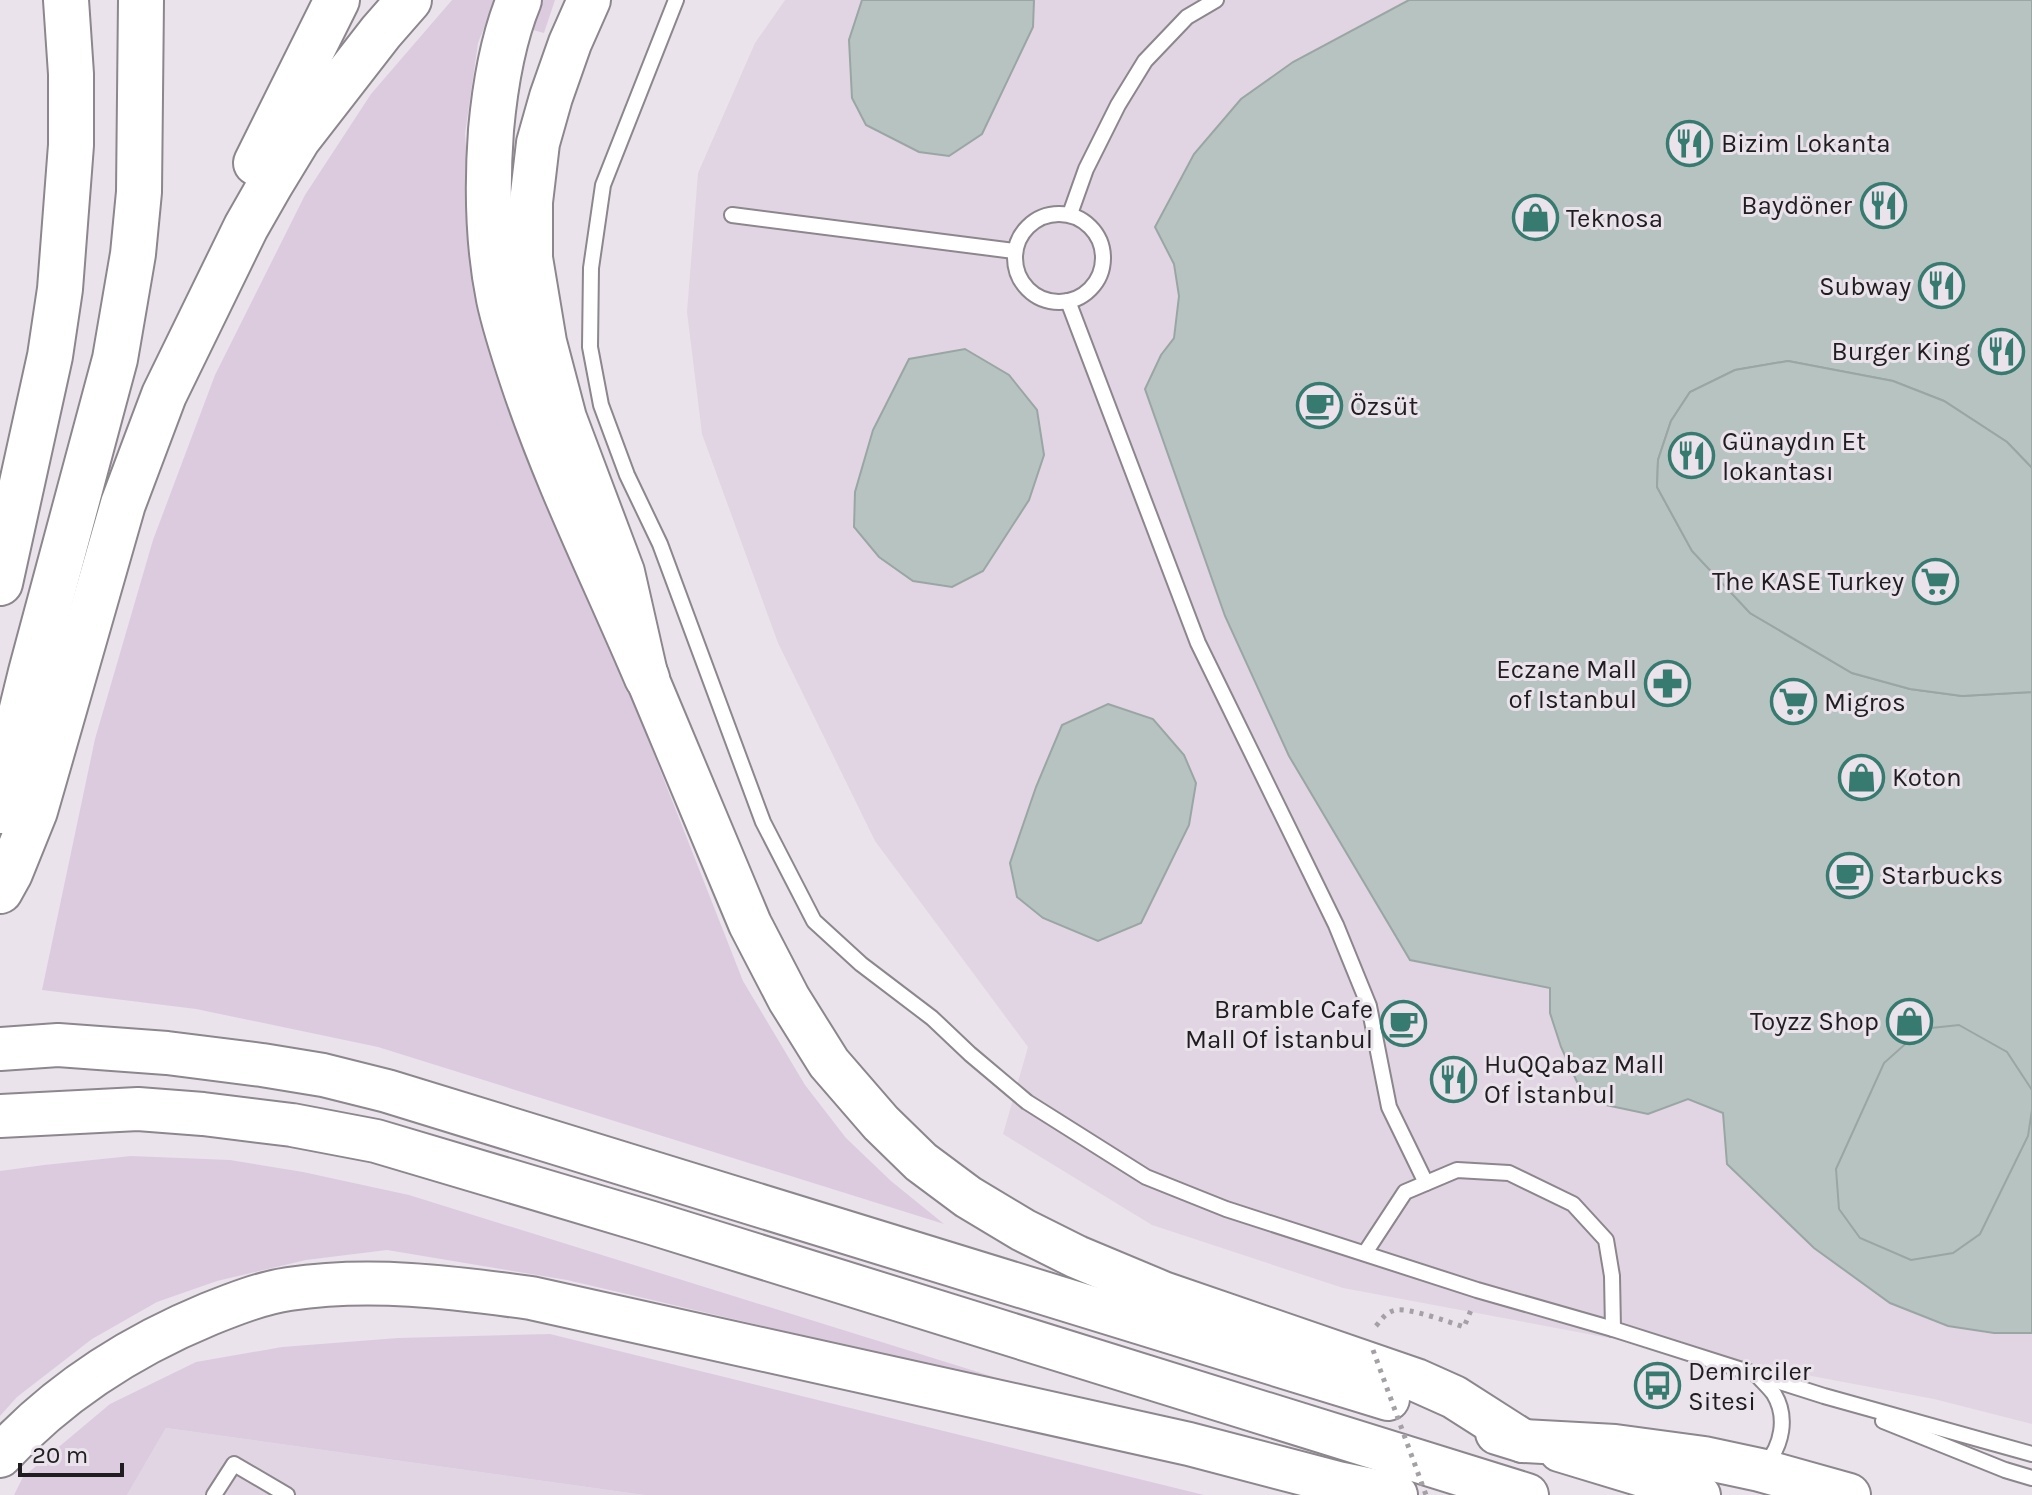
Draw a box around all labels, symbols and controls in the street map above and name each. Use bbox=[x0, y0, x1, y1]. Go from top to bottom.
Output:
restaurant icon: Bizim Lokanta bbox=[1666, 119, 1714, 167]
place label: Bizim Lokanta bbox=[1721, 128, 1891, 159]
restaurant icon: Baydöner bbox=[1859, 181, 1907, 229]
place label: Baydöner bbox=[1741, 190, 1853, 221]
shop icon: Teknosa bbox=[1511, 194, 1559, 242]
place label: Teknosa bbox=[1566, 203, 1663, 234]
restaurant icon: Subway bbox=[1918, 262, 1966, 310]
place label: Subway bbox=[1819, 271, 1911, 302]
restaurant icon: Burger King bbox=[1977, 327, 2025, 375]
place label: Burger King bbox=[1832, 336, 1970, 367]
cafe icon: Özsüt bbox=[1295, 382, 1343, 430]
place label: Özsüt bbox=[1350, 391, 1419, 422]
place label: Günaydın Et lokantası bbox=[1722, 426, 1866, 487]
restaurant icon: Günaydın Et lokantası bbox=[1667, 432, 1715, 480]
supermarket icon: The KASE Turkey bbox=[1911, 557, 1959, 605]
place label: The KASE Turkey bbox=[1712, 566, 1904, 597]
place label: Eczane Mall of Istanbul bbox=[1496, 654, 1637, 715]
pharmacy icon: Eczane Mall of Istanbul bbox=[1644, 660, 1692, 708]
supermarket icon: Migros bbox=[1769, 678, 1817, 726]
place label: Migros bbox=[1824, 687, 1906, 718]
shop icon: Koton bbox=[1837, 753, 1885, 801]
place label: Koton bbox=[1892, 762, 1962, 793]
cafe icon: Starbucks bbox=[1826, 851, 1874, 899]
place label: Starbucks bbox=[1881, 860, 2003, 891]
place label: Bramble Cafe Mall Of İstanbul bbox=[1185, 994, 1373, 1055]
shop icon: Toyzz Shop bbox=[1886, 997, 1934, 1045]
cafe icon: Bramble Cafe Mall Of İstanbul bbox=[1380, 1000, 1428, 1048]
place label: Toyzz Shop bbox=[1750, 1006, 1879, 1037]
place label: HuQQabaz Mall Of İstanbul bbox=[1484, 1049, 1664, 1110]
restaurant icon: HuQQabaz Mall Of İstanbul bbox=[1429, 1055, 1477, 1103]
place label: Demirciler Sitesi bbox=[1688, 1356, 1812, 1417]
bus stop icon: Demirciler Sitesi bbox=[1633, 1362, 1681, 1410]
scale bar bbox=[20, 1427, 122, 1477]
text: 20 m bbox=[32, 1441, 88, 1469]

